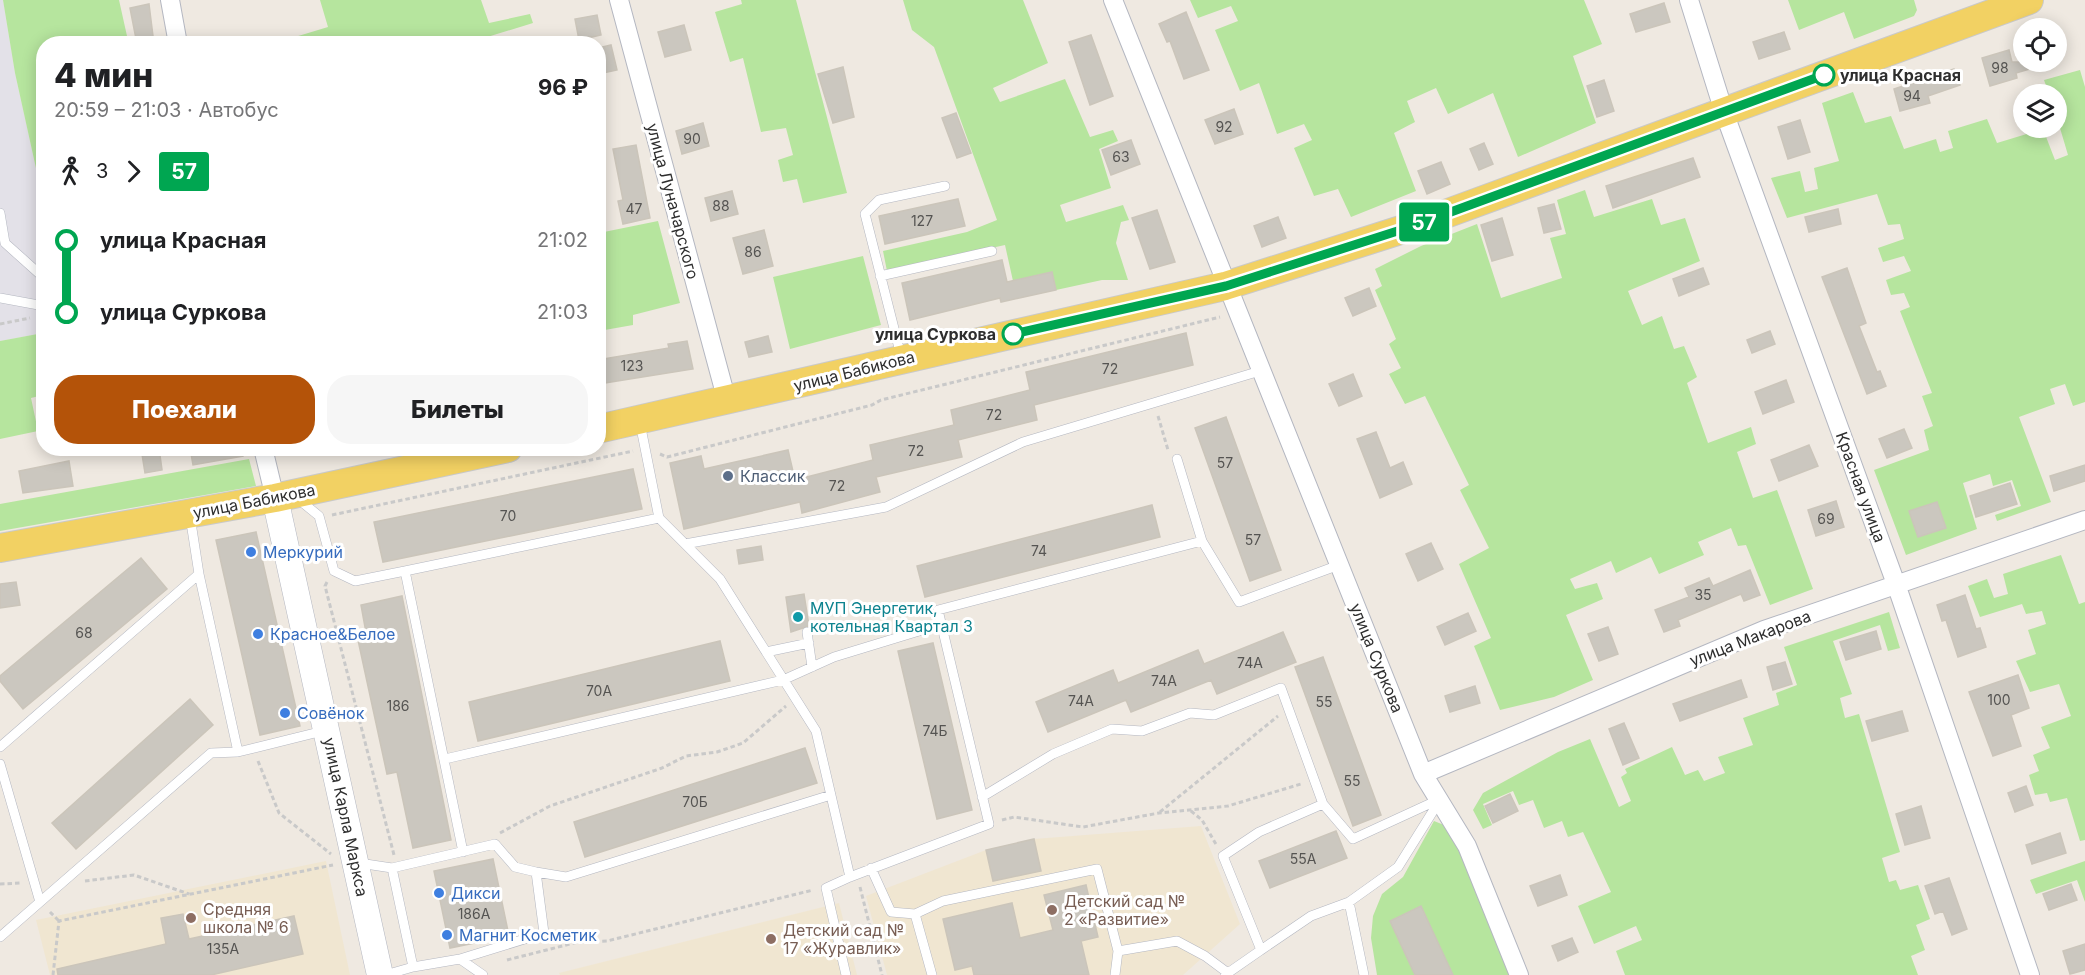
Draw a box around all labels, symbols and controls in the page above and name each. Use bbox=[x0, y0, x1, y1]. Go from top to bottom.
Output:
map controls bbox=[2013, 18, 2067, 138]
button: locate bbox=[2013, 18, 2067, 72]
text: 4 мин bbox=[54, 55, 153, 95]
house number: 98 bbox=[1991, 59, 2009, 76]
marker: улица Красная bbox=[1813, 64, 1835, 86]
place label: улица Красная bbox=[1840, 65, 1961, 85]
text: 96 ₽ bbox=[538, 74, 588, 100]
button: layers bbox=[2013, 84, 2067, 138]
house number: 94 bbox=[1903, 87, 1921, 104]
text: 20:59 – 21:03 · Автобус bbox=[54, 98, 279, 122]
house number: 92 bbox=[1215, 118, 1233, 135]
street label: улица Луначарского bbox=[643, 121, 703, 281]
house number: 90 bbox=[683, 130, 701, 147]
house number: 63 bbox=[1112, 148, 1130, 165]
icon: walk bbox=[54, 155, 87, 188]
icon: forward bbox=[117, 155, 150, 188]
text: 3 bbox=[96, 159, 108, 183]
text: 57 bbox=[171, 159, 197, 184]
house number: 88 bbox=[712, 197, 730, 214]
house number: 47 bbox=[626, 200, 643, 217]
line badge: 57 bbox=[1397, 202, 1451, 242]
text: 57 bbox=[1411, 210, 1437, 235]
house number: 127 bbox=[911, 212, 933, 229]
text: улица Красная bbox=[100, 227, 266, 253]
text: 21:02 bbox=[537, 228, 588, 252]
house number: 86 bbox=[744, 243, 762, 260]
text: улица Суркова bbox=[100, 299, 266, 325]
text: 21:03 bbox=[537, 300, 588, 324]
marker: улица Суркова bbox=[1002, 323, 1024, 345]
place label: улица Суркова bbox=[875, 324, 996, 344]
street label: улица Бабикова bbox=[791, 346, 917, 396]
house number: 123 bbox=[621, 357, 643, 374]
house number: 72 bbox=[1102, 360, 1118, 377]
button: Поехали bbox=[54, 375, 315, 444]
button: Билеты bbox=[327, 375, 588, 444]
house number: 72 bbox=[986, 406, 1002, 423]
street label: Красная улица bbox=[1832, 429, 1890, 545]
house number: 72 bbox=[908, 442, 924, 459]
house number: 57 bbox=[1217, 454, 1233, 471]
place label: Классик bbox=[740, 466, 806, 486]
marker: Классик bbox=[721, 469, 735, 483]
house number: 72 bbox=[829, 477, 845, 494]
street label: улица Бабикова bbox=[191, 479, 317, 523]
house number: 70 bbox=[500, 507, 516, 524]
house number: 69 bbox=[1817, 510, 1835, 527]
house number: 57 bbox=[1245, 531, 1261, 548]
place label: Меркурий bbox=[263, 542, 343, 562]
house number: 74 bbox=[1031, 542, 1047, 559]
marker: Меркурий bbox=[244, 545, 258, 559]
house number: 35 bbox=[1694, 586, 1712, 603]
place label: МУП Энергетик, котельная Квартал З bbox=[810, 598, 973, 636]
street label: улица Суркова bbox=[1346, 600, 1408, 716]
street label: улица Макарова bbox=[1686, 606, 1814, 670]
marker: МУП Энергетик, котельная Квартал З bbox=[791, 610, 805, 624]
house number: 68 bbox=[75, 624, 93, 641]
place label: Красное&Белое bbox=[270, 624, 395, 644]
marker: Красное&Белое bbox=[251, 627, 265, 641]
house number: 74А bbox=[1237, 654, 1263, 671]
house number: 74А bbox=[1151, 672, 1177, 689]
house number: 70А bbox=[586, 682, 612, 699]
house number: 100 bbox=[1987, 691, 2011, 708]
house number: 74А bbox=[1068, 692, 1094, 709]
house number: 55 bbox=[1315, 693, 1333, 710]
house number: 186 bbox=[386, 697, 410, 714]
place label: Совёнок bbox=[297, 703, 365, 723]
marker: Совёнок bbox=[278, 706, 292, 720]
house number: 74Б bbox=[922, 722, 948, 739]
street label: улица Карла Маркса bbox=[319, 736, 373, 898]
house number: 55 bbox=[1343, 772, 1361, 789]
house number: 70Б bbox=[682, 793, 708, 810]
house number: 55А bbox=[1290, 850, 1317, 867]
place label: Дикси bbox=[451, 883, 500, 903]
marker: Дикси bbox=[432, 886, 446, 900]
place label: Детский сад № 2 «Развитие» bbox=[1064, 891, 1185, 929]
place label: Средняя школа № 6 bbox=[203, 899, 289, 937]
marker: Детский сад № 2 «Развитие» bbox=[1045, 903, 1059, 917]
house number: 186А bbox=[458, 905, 491, 922]
marker: Средняя школа № 6 bbox=[184, 911, 198, 925]
place label: Детский сад № 17 «Журавлик» bbox=[783, 920, 904, 958]
place label: Магнит Косметик bbox=[459, 925, 597, 945]
marker: Магнит Косметик bbox=[440, 928, 454, 942]
marker: Детский сад № 17 «Журавлик» bbox=[764, 932, 778, 946]
house number: 135А bbox=[207, 940, 240, 957]

